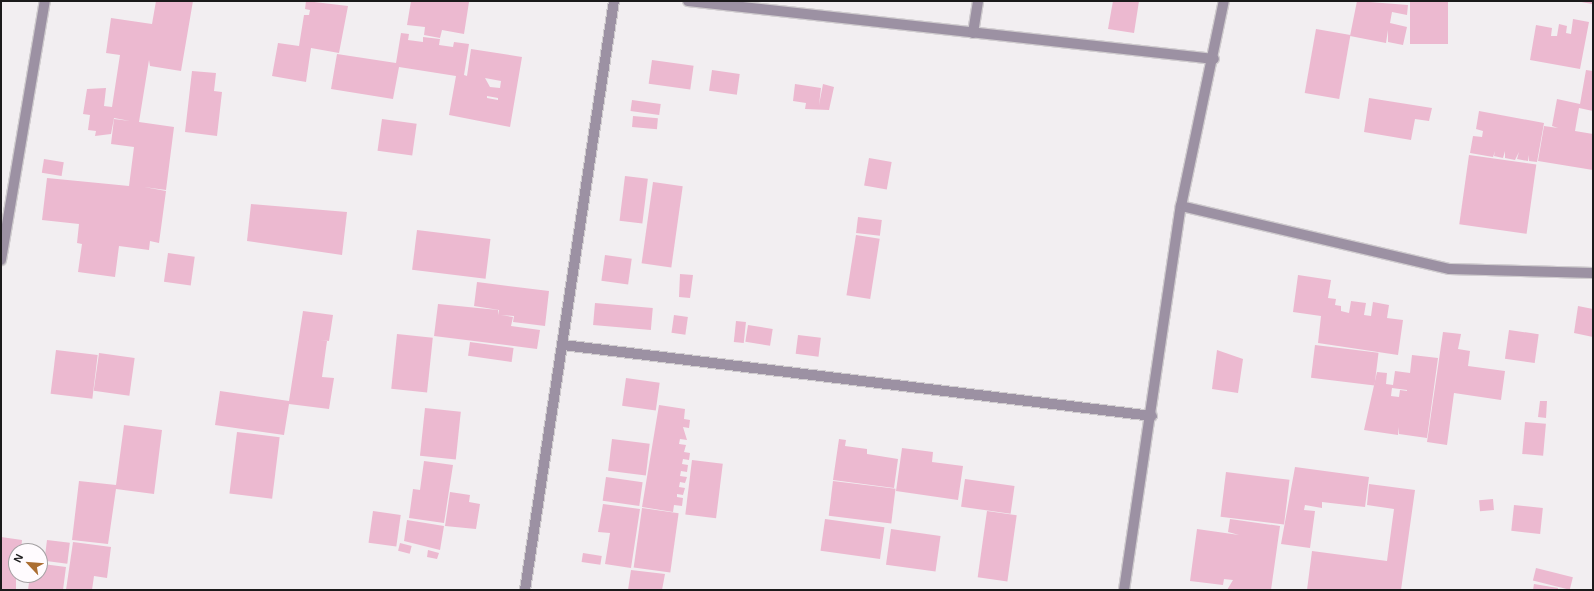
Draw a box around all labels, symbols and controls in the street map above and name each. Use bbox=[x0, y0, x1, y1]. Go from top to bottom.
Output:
north arrow bbox=[8, 543, 48, 583]
text: N bbox=[11, 552, 25, 564]

